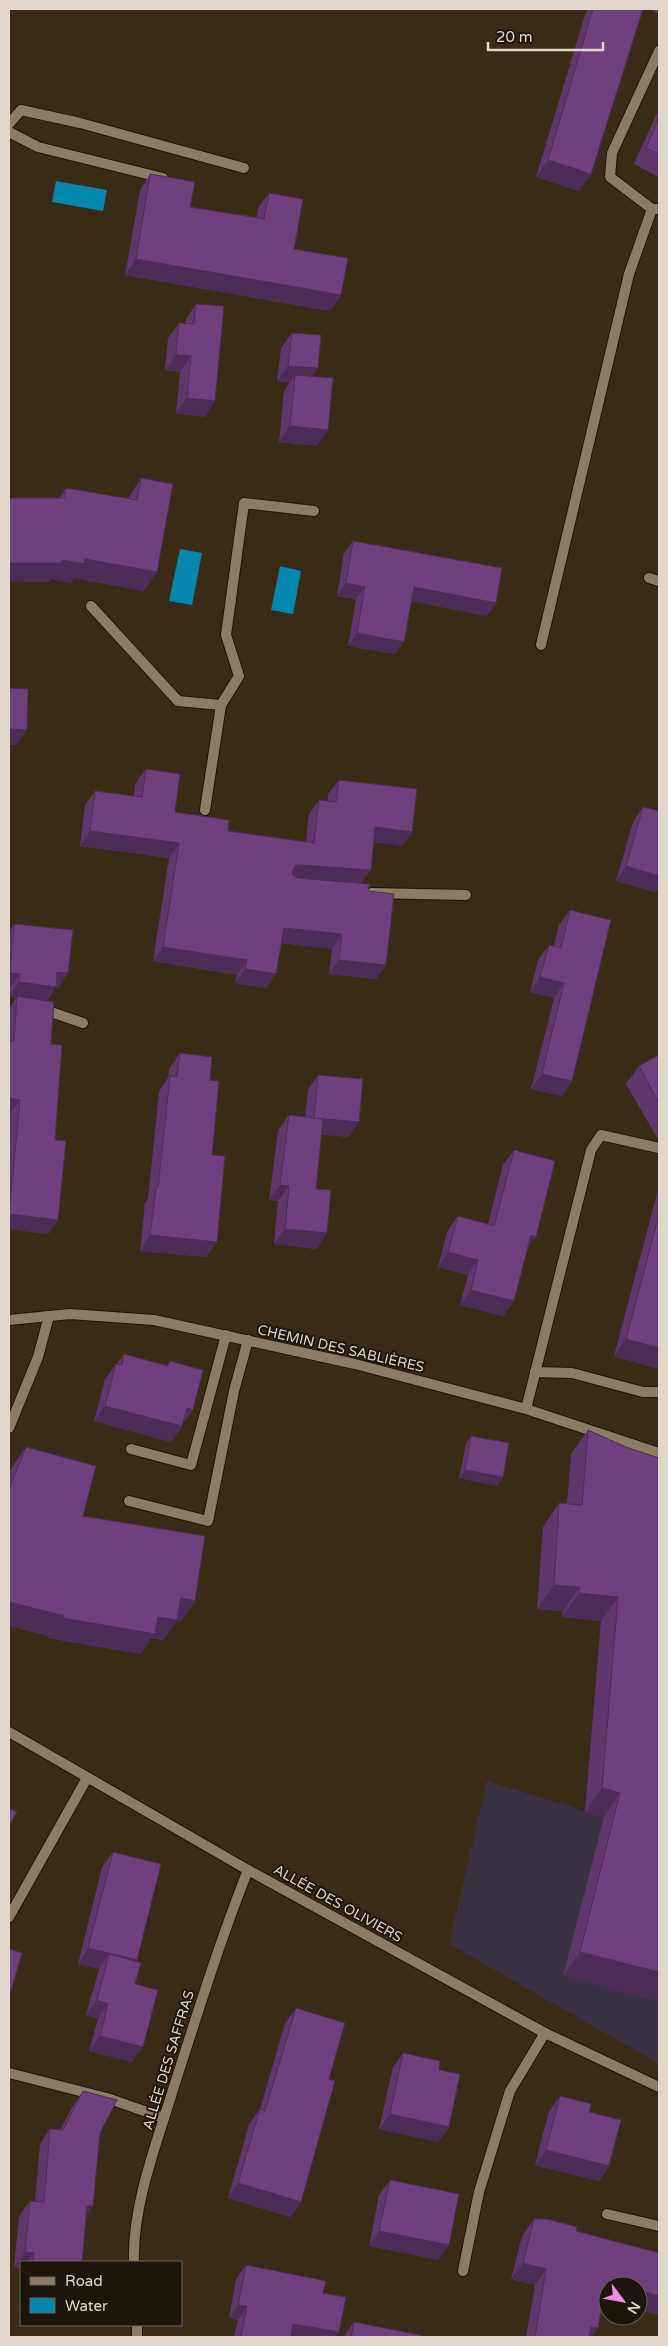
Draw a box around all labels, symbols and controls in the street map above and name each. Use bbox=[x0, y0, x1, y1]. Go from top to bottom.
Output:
scale bar bbox=[488, 20, 603, 52]
text: 20 m bbox=[496, 28, 533, 46]
street label: CHEMIN DES SABLIÈRES bbox=[256, 1321, 426, 1376]
street label: ALLÉE DES OLIVIERS bbox=[270, 1861, 405, 1946]
street label: ALLÉE DES SAFFRAS bbox=[139, 1988, 198, 2132]
legend bbox=[20, 2261, 182, 2326]
text: Road bbox=[65, 2272, 103, 2290]
north arrow bbox=[598, 2276, 648, 2326]
text: Water bbox=[65, 2297, 108, 2315]
text: N bbox=[623, 2298, 644, 2317]

